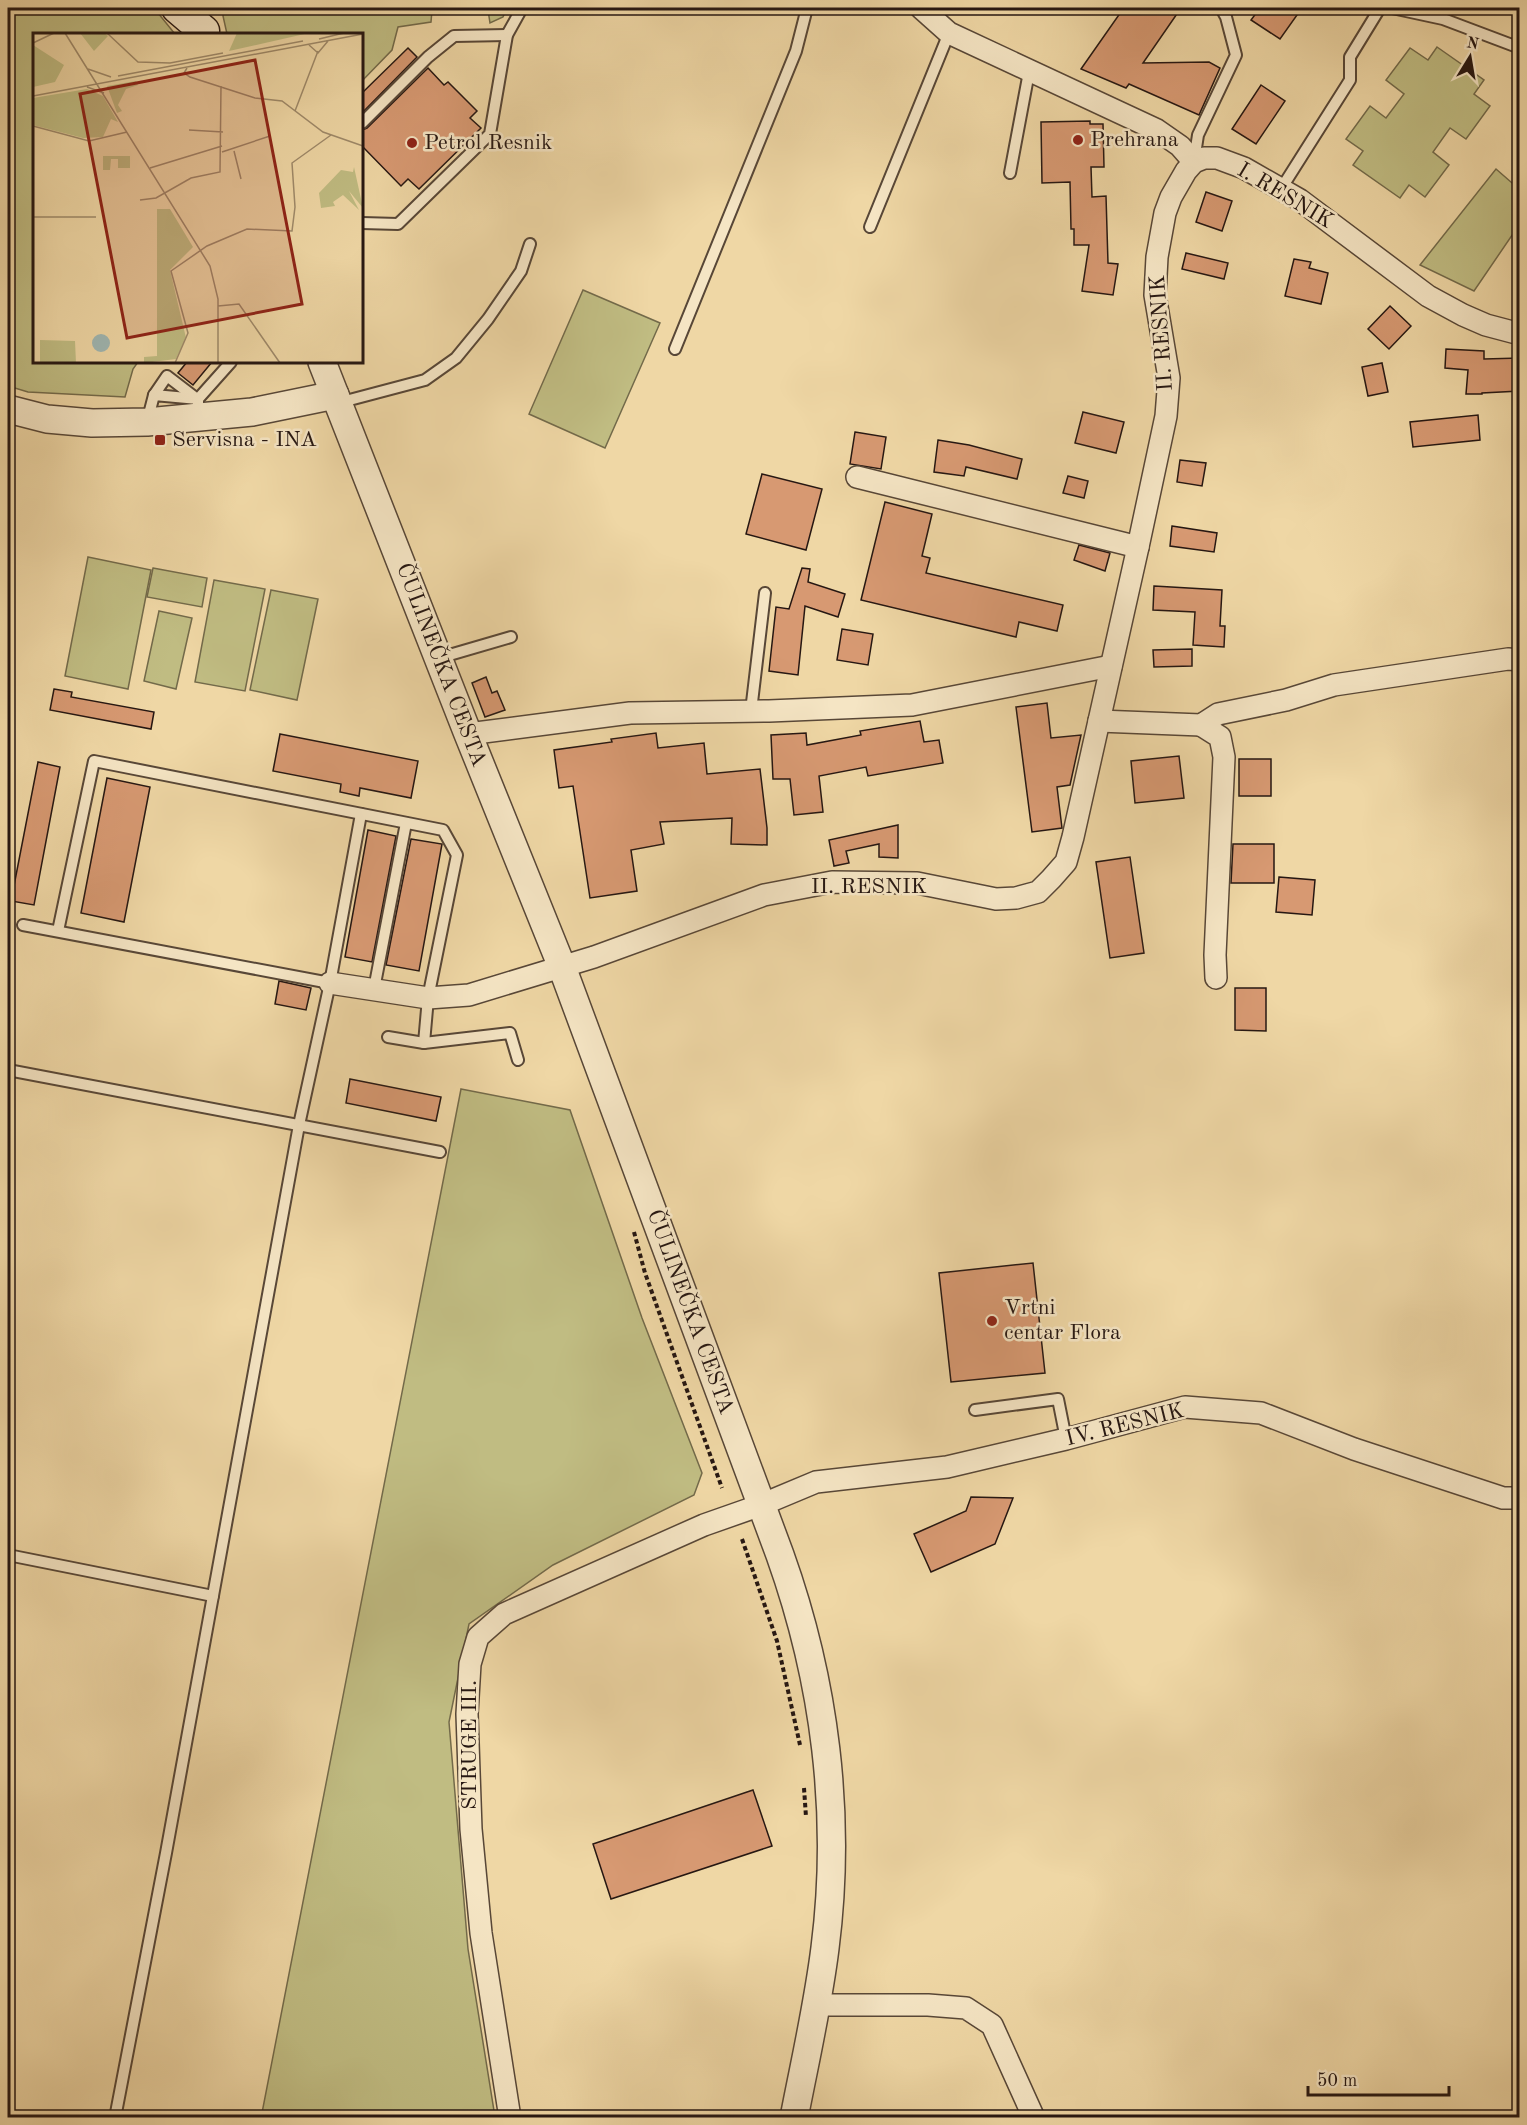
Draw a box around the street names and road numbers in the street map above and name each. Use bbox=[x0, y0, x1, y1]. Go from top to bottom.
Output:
street label: I. RESNIK bbox=[1233, 159, 1337, 233]
street label: II. RESNIK bbox=[1147, 274, 1177, 392]
street label: ČULINEČKA CESTA bbox=[392, 559, 493, 770]
street label: II. RESNIK bbox=[811, 876, 927, 898]
street label: ČULINEČKA CESTA bbox=[643, 1206, 740, 1417]
street label: IV. RESNIK bbox=[1063, 1400, 1187, 1450]
street label: STRUGE III. bbox=[459, 1680, 481, 1810]

